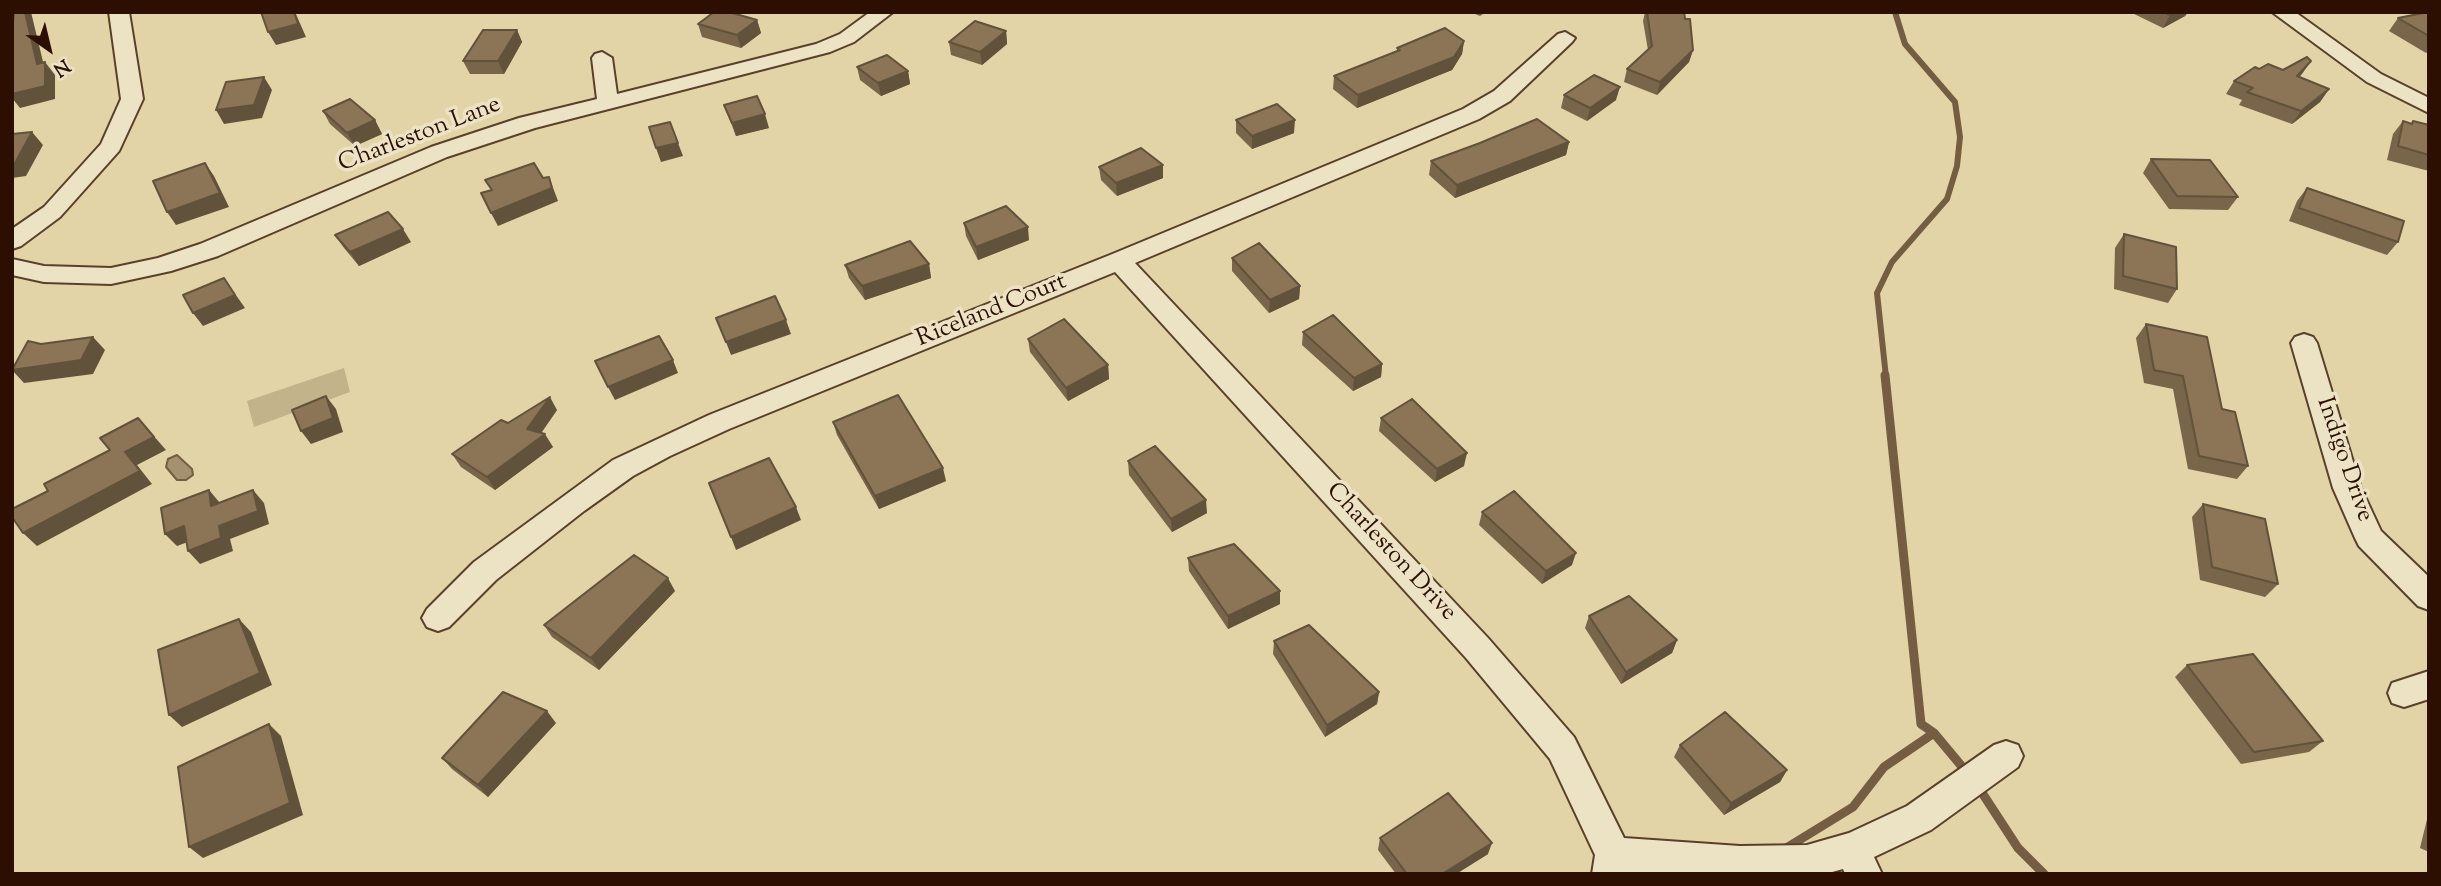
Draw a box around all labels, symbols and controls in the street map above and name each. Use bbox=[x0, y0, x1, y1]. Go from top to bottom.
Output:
north arrow bbox=[14, 14, 84, 84]
text: N bbox=[47, 51, 75, 82]
street label: Charleston Lane bbox=[335, 92, 505, 180]
street label: Riceland Court bbox=[913, 269, 1071, 355]
street label: Indigo Drive bbox=[2308, 394, 2378, 526]
street label: Charleston Drive bbox=[1319, 478, 1461, 628]

